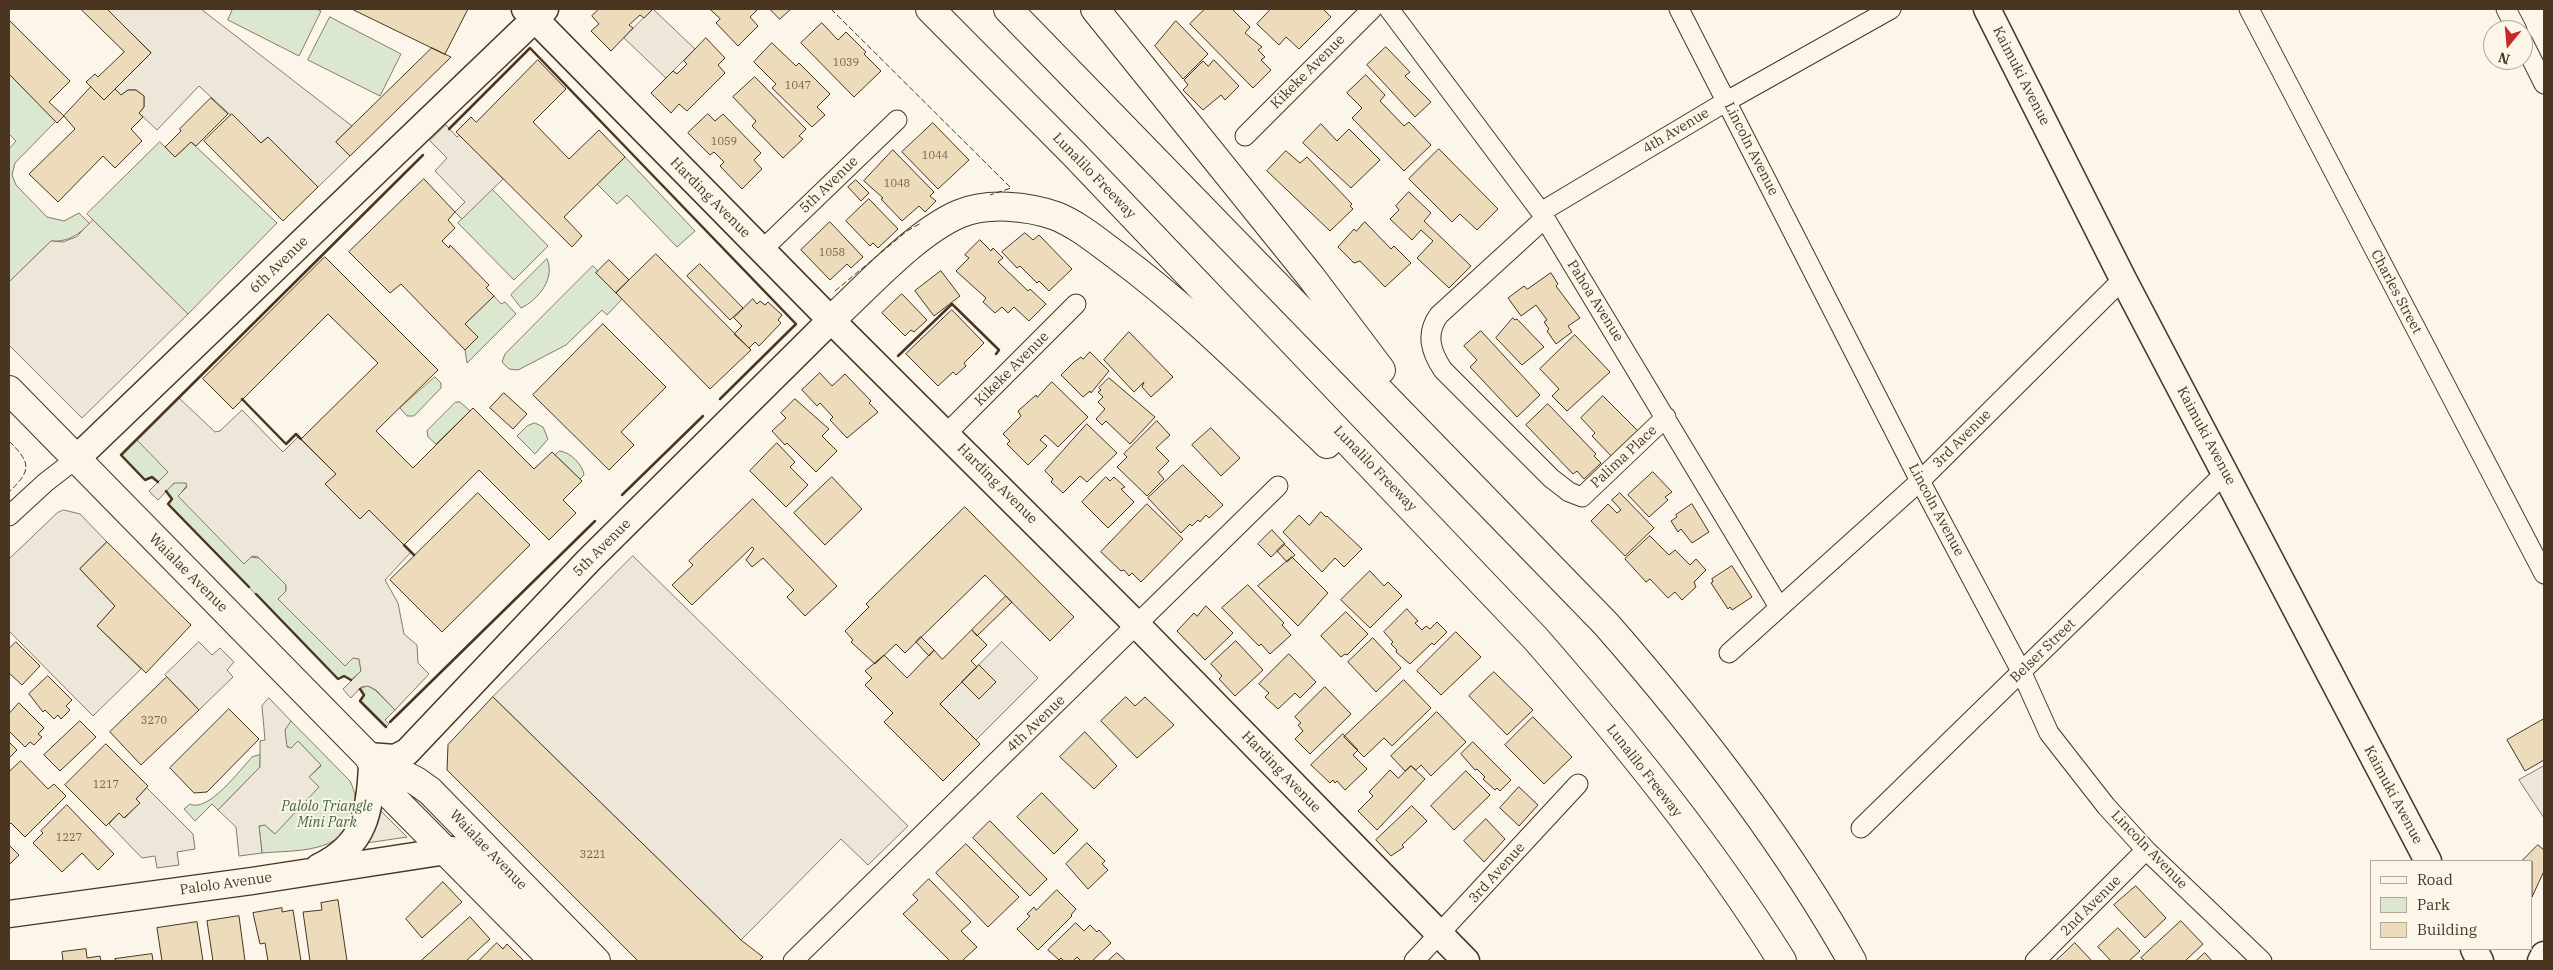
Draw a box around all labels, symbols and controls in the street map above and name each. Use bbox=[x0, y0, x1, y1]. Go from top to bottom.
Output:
north arrow bbox=[2483, 20, 2533, 70]
street label: Kaimuki Avenue bbox=[1989, 24, 2053, 128]
street label: Kikeke Avenue bbox=[1268, 32, 1348, 112]
text: N bbox=[2496, 48, 2512, 69]
house number: 1039 bbox=[833, 56, 859, 70]
house number: 1047 bbox=[785, 79, 811, 93]
street label: Lincoln Avenue bbox=[1720, 100, 1782, 198]
street label: 4th Avenue bbox=[1640, 105, 1712, 157]
street label: Lunalilo Freeway bbox=[1049, 130, 1139, 222]
house number: 1059 bbox=[711, 135, 737, 149]
house number: 1044 bbox=[922, 149, 948, 163]
street label: 5th Avenue bbox=[796, 153, 862, 217]
street label: Harding Avenue bbox=[666, 154, 754, 242]
house number: 1048 bbox=[884, 177, 910, 191]
street label: 6th Avenue bbox=[246, 233, 312, 297]
house number: 1058 bbox=[819, 246, 845, 260]
street label: Charles Street bbox=[2367, 247, 2425, 337]
street label: Pahoa Avenue bbox=[1563, 257, 1627, 345]
street label: Kikeke Avenue bbox=[972, 329, 1052, 409]
street label: Kaimuki Avenue bbox=[2173, 384, 2239, 488]
street label: 3rd Avenue bbox=[1929, 406, 1995, 472]
street label: Palima Place bbox=[1587, 422, 1661, 492]
street label: Lunalilo Freeway bbox=[1330, 423, 1420, 515]
street label: Harding Avenue bbox=[953, 440, 1041, 528]
street label: Lincoln Avenue bbox=[1905, 461, 1967, 559]
street label: 5th Avenue bbox=[570, 516, 634, 580]
street label: Waialae Avenue bbox=[145, 530, 231, 616]
street label: Belser Street bbox=[2007, 616, 2079, 686]
street label: 4th Avenue bbox=[1003, 692, 1069, 756]
house number: 3270 bbox=[141, 714, 167, 728]
street label: Lunalilo Freeway bbox=[1603, 721, 1685, 821]
street label: Harding Avenue bbox=[1238, 728, 1324, 816]
street label: Kaimuki Avenue bbox=[2360, 743, 2426, 847]
house number: 1217 bbox=[93, 778, 119, 792]
park label: Palolo Triangle Mini Park bbox=[281, 799, 373, 832]
street label: Waialae Avenue bbox=[446, 807, 530, 893]
street label: Lincoln Avenue bbox=[2107, 807, 2191, 893]
house number: 1227 bbox=[56, 831, 82, 845]
street label: 3rd Avenue bbox=[1465, 839, 1529, 907]
house number: 3221 bbox=[580, 848, 606, 862]
legend bbox=[2370, 860, 2533, 950]
street label: Palolo Avenue bbox=[179, 869, 273, 899]
text: Road bbox=[2417, 870, 2453, 889]
street label: 2nd Avenue bbox=[2057, 872, 2125, 940]
text: Park bbox=[2417, 895, 2450, 914]
text: Building bbox=[2417, 920, 2477, 939]

